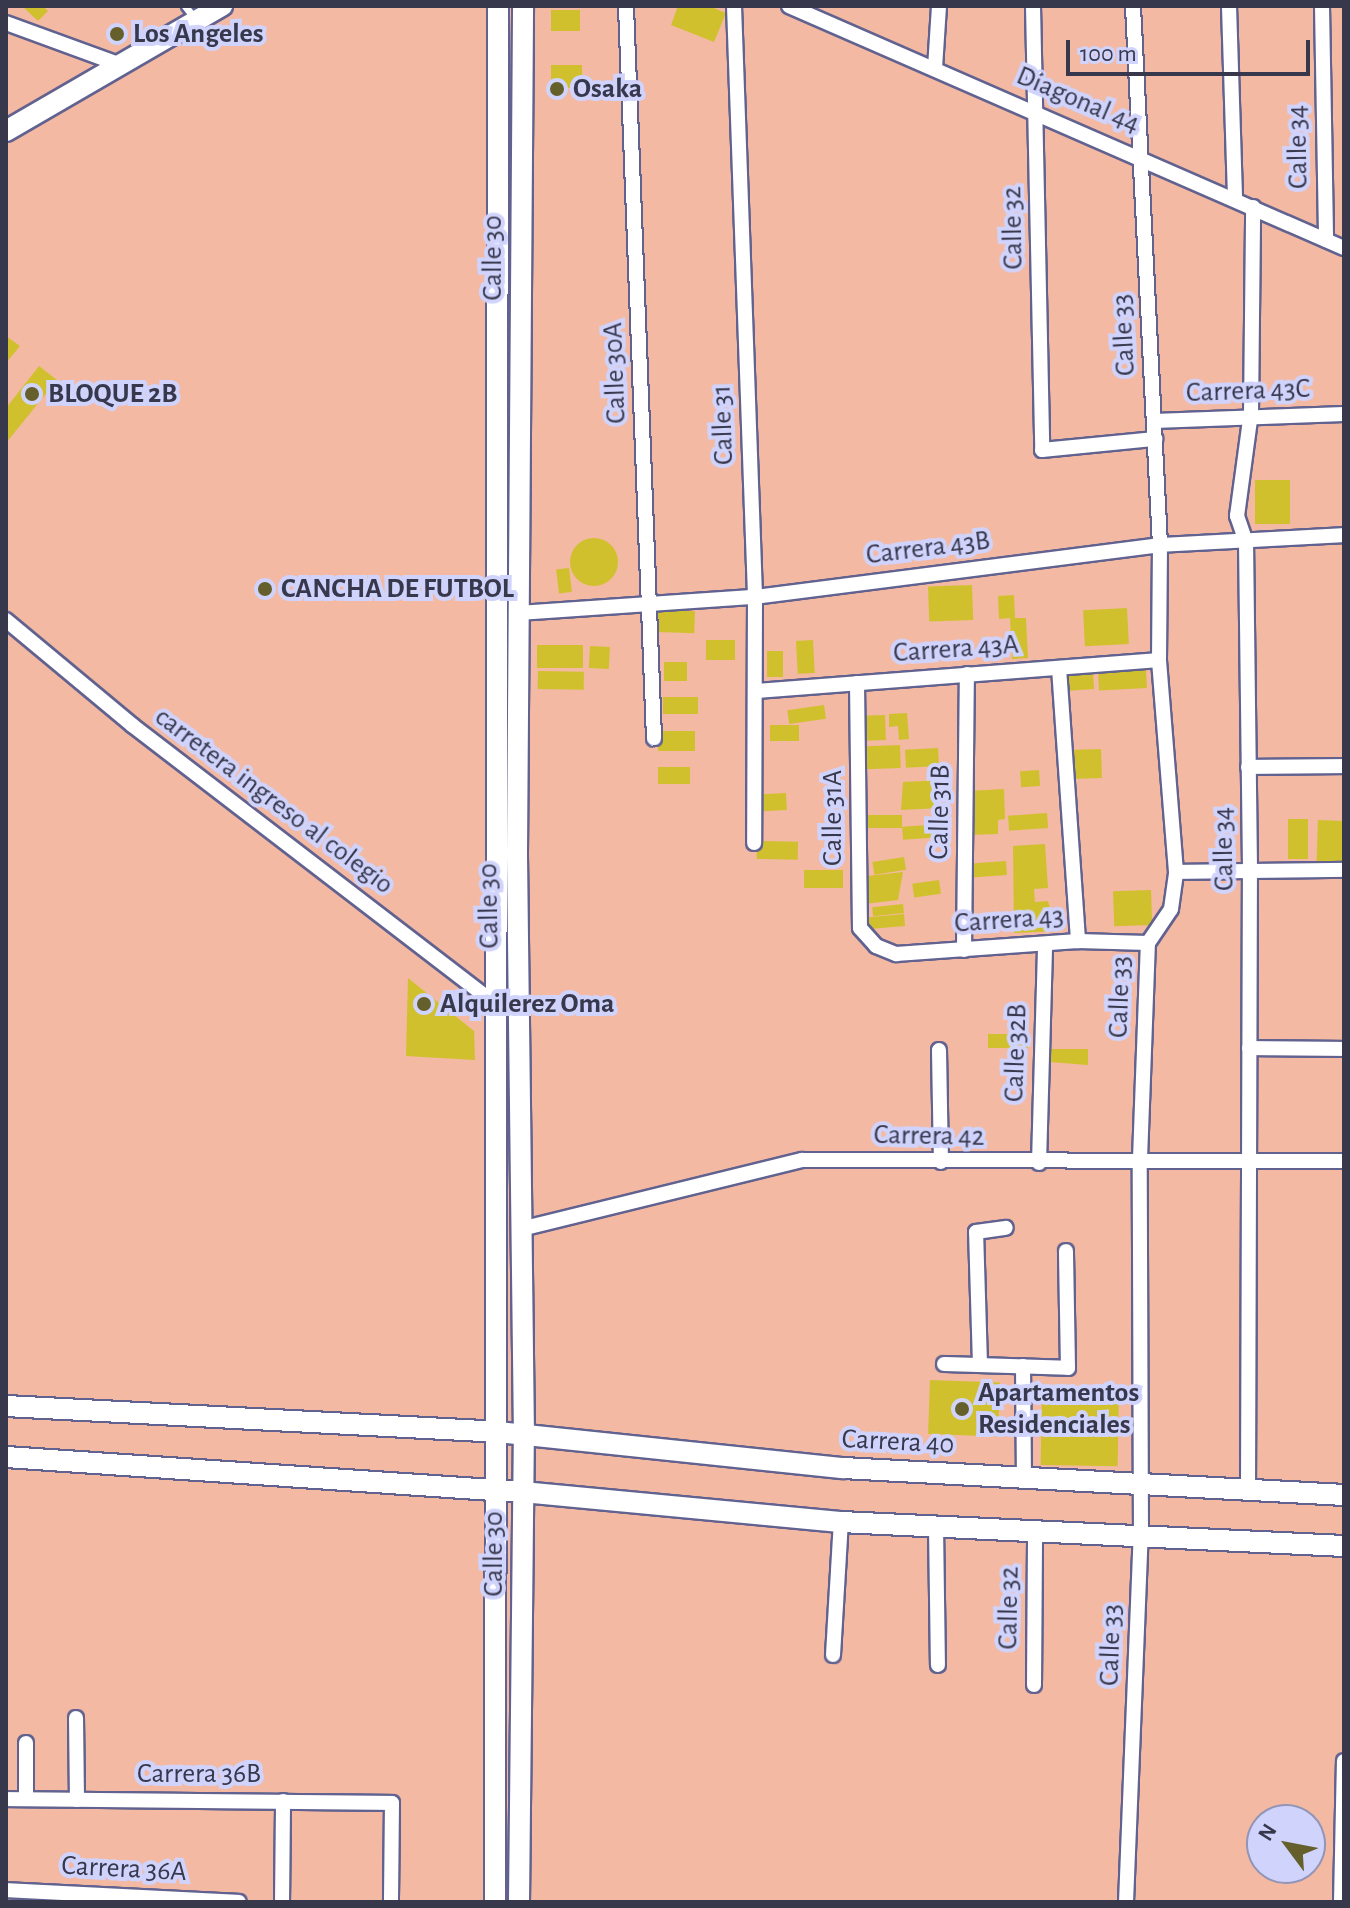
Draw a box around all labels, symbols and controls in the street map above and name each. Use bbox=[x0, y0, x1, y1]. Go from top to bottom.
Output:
place label: Los Angeles bbox=[133, 17, 264, 51]
scale bar bbox=[1070, 24, 1314, 74]
marker: Los Angeles bbox=[108, 25, 126, 43]
text: 100 m bbox=[1080, 42, 1137, 66]
street label: Diagonal 44 bbox=[1011, 59, 1145, 141]
place label: Osaka bbox=[573, 72, 642, 106]
marker: Osaka bbox=[548, 80, 566, 98]
street label: Calle 34 bbox=[1280, 105, 1316, 189]
street label: Calle 32 bbox=[995, 186, 1031, 270]
street label: Calle 30 bbox=[476, 215, 510, 301]
street label: Calle 33 bbox=[1105, 293, 1143, 377]
street label: Calle 30A bbox=[596, 322, 634, 424]
street label: Carrera 43C bbox=[1185, 372, 1311, 410]
place label: BLOQUE 2B bbox=[48, 377, 177, 411]
street label: Calle 31 bbox=[705, 384, 741, 466]
marker: BLOQUE 2B bbox=[23, 385, 41, 403]
street label: Carrera 43B bbox=[864, 524, 992, 572]
place label: CANCHA DE FUTBOL bbox=[281, 572, 514, 606]
marker: CANCHA DE FUTBOL bbox=[256, 580, 274, 598]
street label: Carrera 43A bbox=[892, 628, 1020, 670]
street label: carretera ingreso al colegio bbox=[148, 700, 400, 902]
street label: Calle 31B bbox=[922, 764, 958, 860]
street label: Calle 31A bbox=[816, 770, 850, 866]
street label: Calle 34 bbox=[1206, 807, 1242, 891]
street label: Calle 30 bbox=[471, 863, 507, 949]
street label: Carrera 43 bbox=[953, 899, 1065, 941]
street label: Calle 33 bbox=[1102, 955, 1138, 1039]
place label: Alquilerez Oma bbox=[440, 987, 614, 1021]
marker: Alquilerez Oma bbox=[415, 995, 433, 1013]
street label: Calle 32B bbox=[997, 1003, 1035, 1103]
street label: Carrera 42 bbox=[873, 1118, 985, 1154]
place label: Apartamentos Residenciales bbox=[978, 1376, 1139, 1442]
marker: Apartamentos Residenciales bbox=[953, 1400, 971, 1418]
street label: Carrera 40 bbox=[841, 1422, 955, 1462]
street label: Calle 30 bbox=[477, 1511, 511, 1597]
street label: Calle 32 bbox=[991, 1566, 1027, 1650]
street label: Calle 33 bbox=[1093, 1603, 1129, 1687]
street label: Carrera 36B bbox=[137, 1757, 261, 1791]
north arrow bbox=[1246, 1804, 1326, 1884]
text: N bbox=[1254, 1820, 1281, 1845]
street label: Carrera 36A bbox=[61, 1849, 187, 1889]

